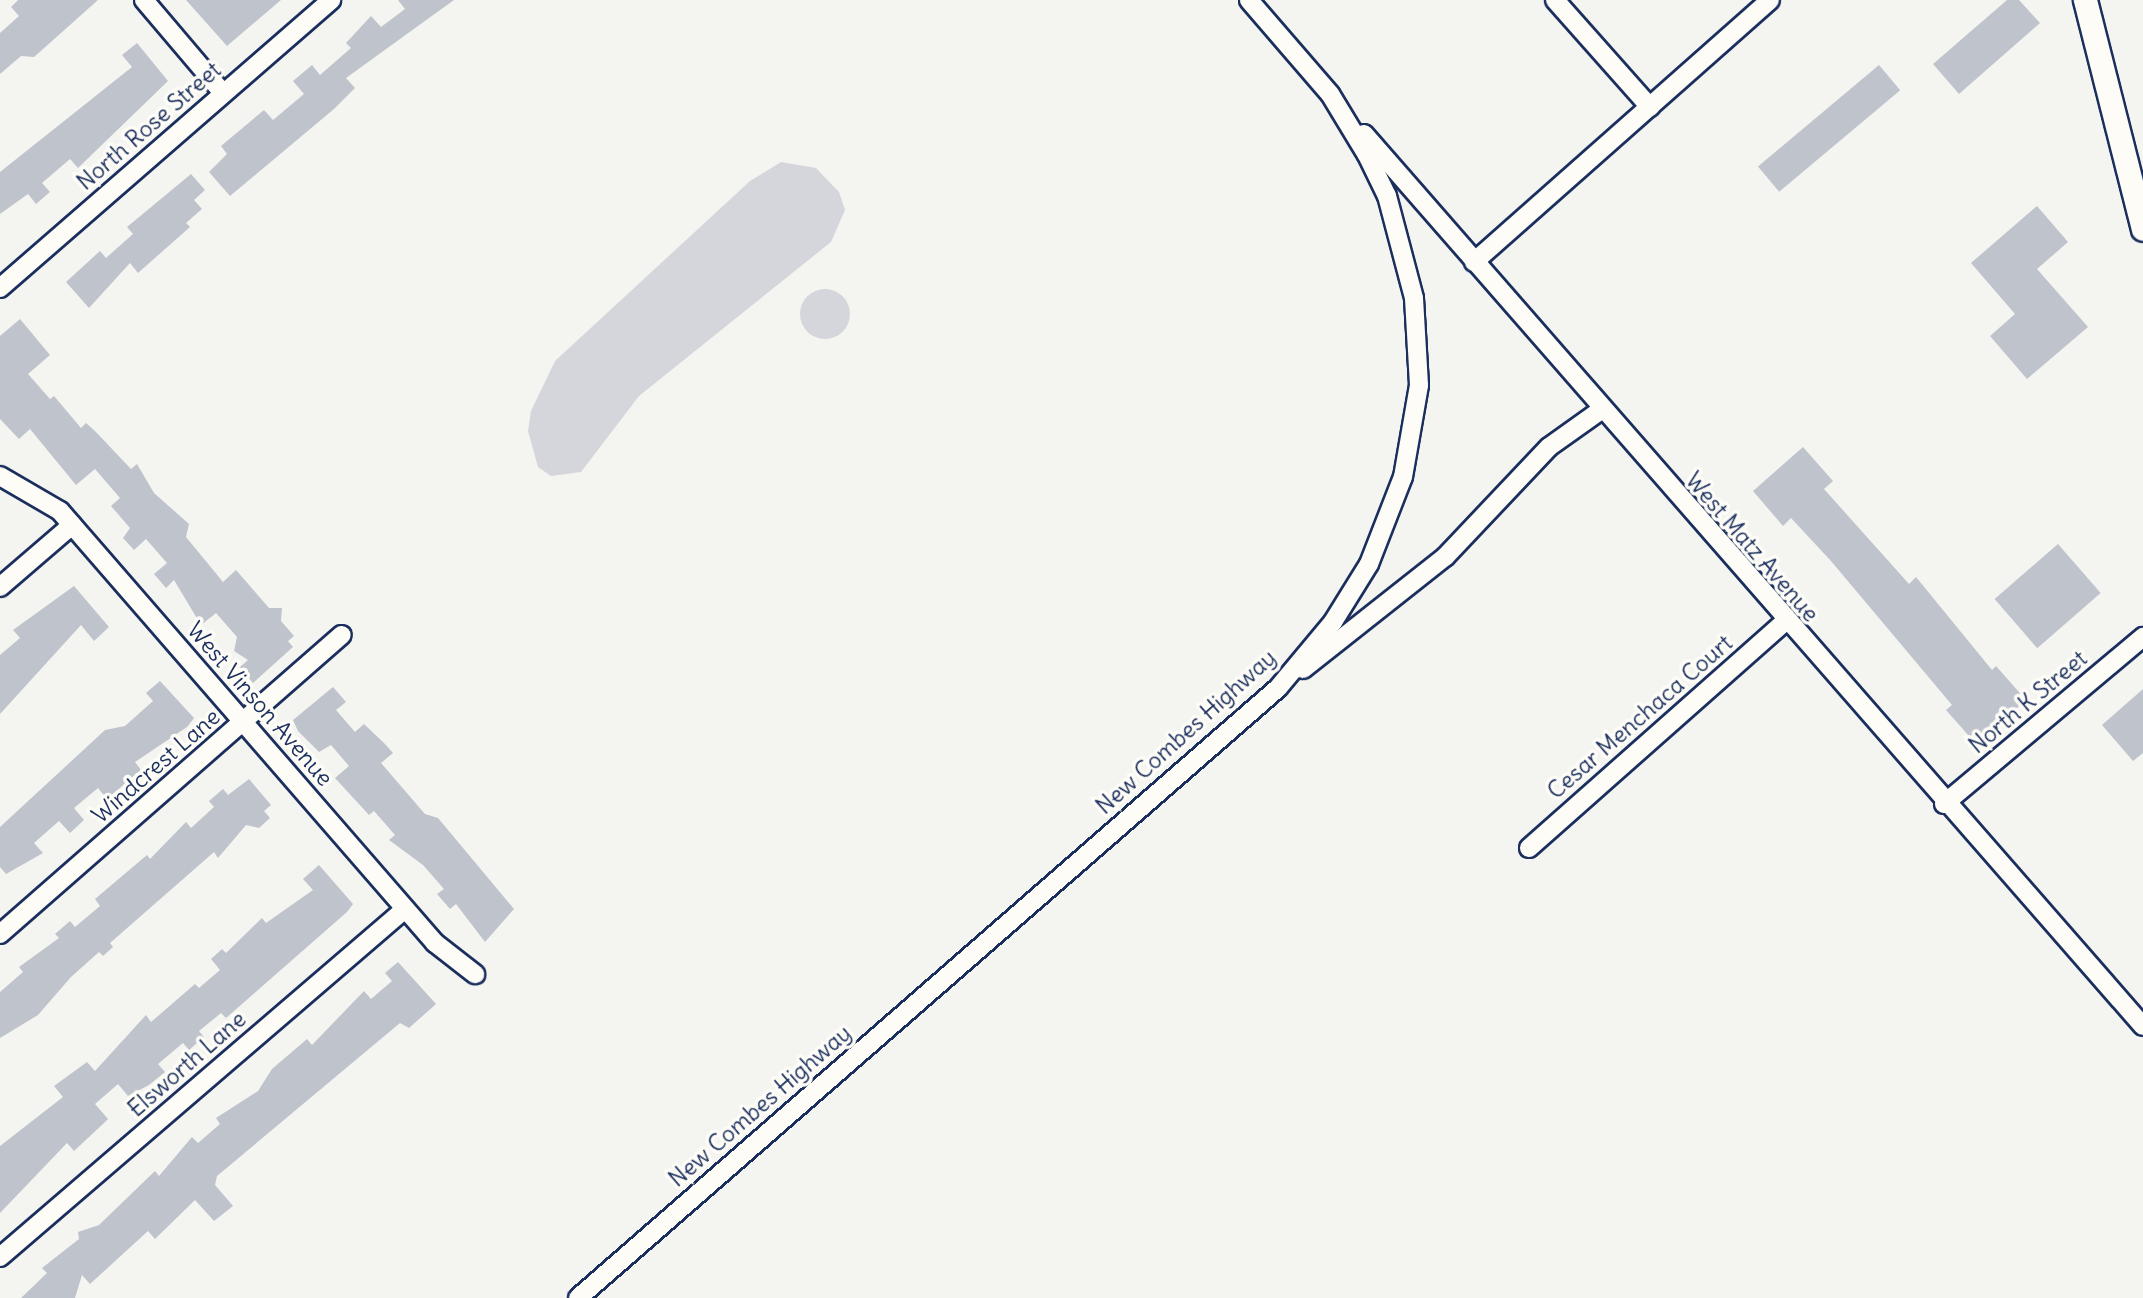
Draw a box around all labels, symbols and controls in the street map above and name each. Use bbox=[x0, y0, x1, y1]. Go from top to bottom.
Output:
street label: North Rose Street bbox=[71, 56, 227, 196]
street label: West Matz Avenue bbox=[1680, 467, 1824, 627]
street label: West Vinson Avenue bbox=[181, 616, 339, 792]
street label: Cesar Menchaca Court bbox=[1542, 629, 1738, 805]
street label: New Combes Highway bbox=[1090, 644, 1282, 820]
street label: North K Street bbox=[1963, 645, 2093, 759]
street label: Windcrest Lane bbox=[86, 703, 226, 829]
street label: Elsworth Lane bbox=[122, 1005, 252, 1123]
street label: New Combes Highway bbox=[663, 1019, 857, 1193]

